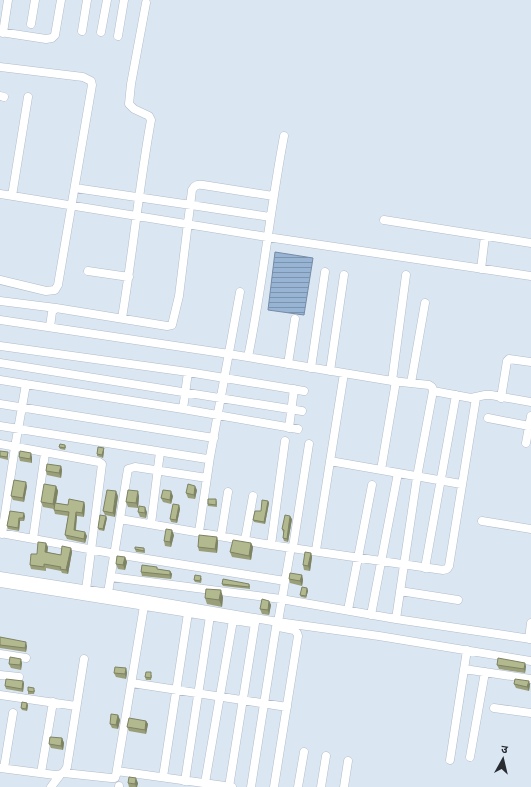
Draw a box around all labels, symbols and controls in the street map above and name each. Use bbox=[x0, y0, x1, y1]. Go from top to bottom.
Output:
north arrow bbox=[483, 739, 523, 779]
text: उ bbox=[500, 742, 509, 757]

